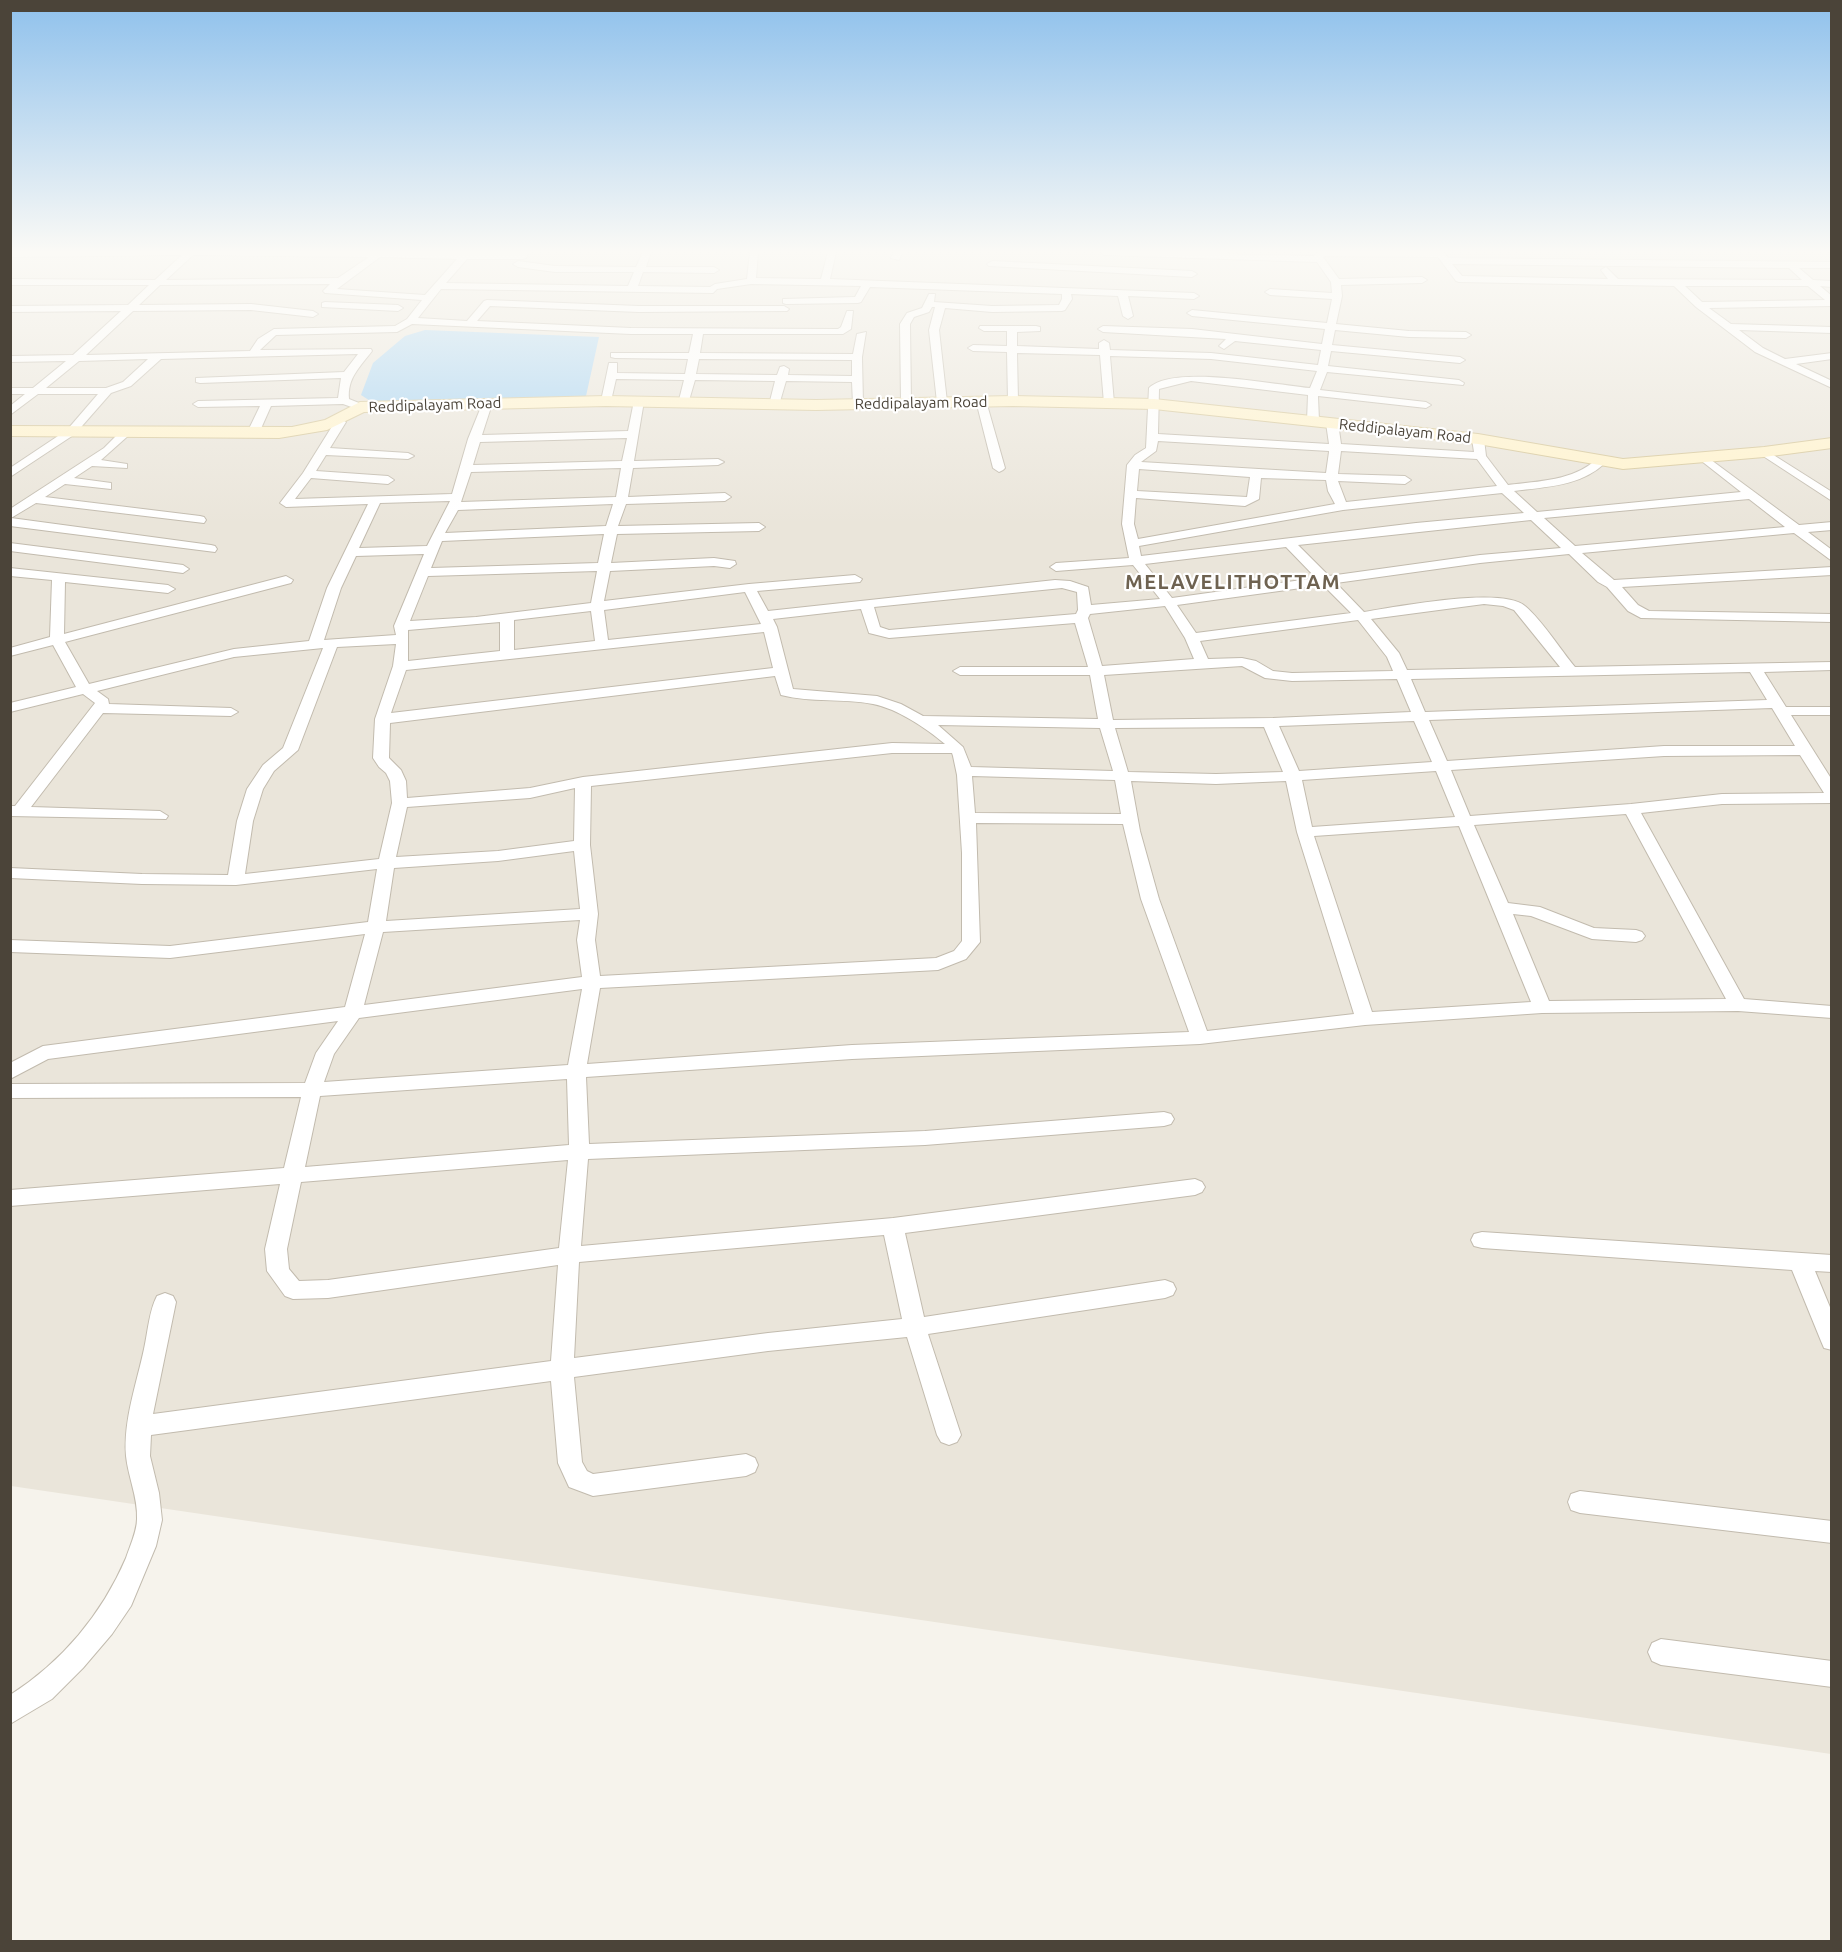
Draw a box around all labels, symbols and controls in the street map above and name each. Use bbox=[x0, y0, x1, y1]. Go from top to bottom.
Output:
street label: Reddipalayam Road bbox=[854, 393, 988, 413]
street label: Reddipalayam Road bbox=[368, 394, 502, 416]
street label: Reddipalayam Road bbox=[1338, 415, 1472, 447]
district label: MELAVELITHOTTAM bbox=[1125, 570, 1341, 594]

